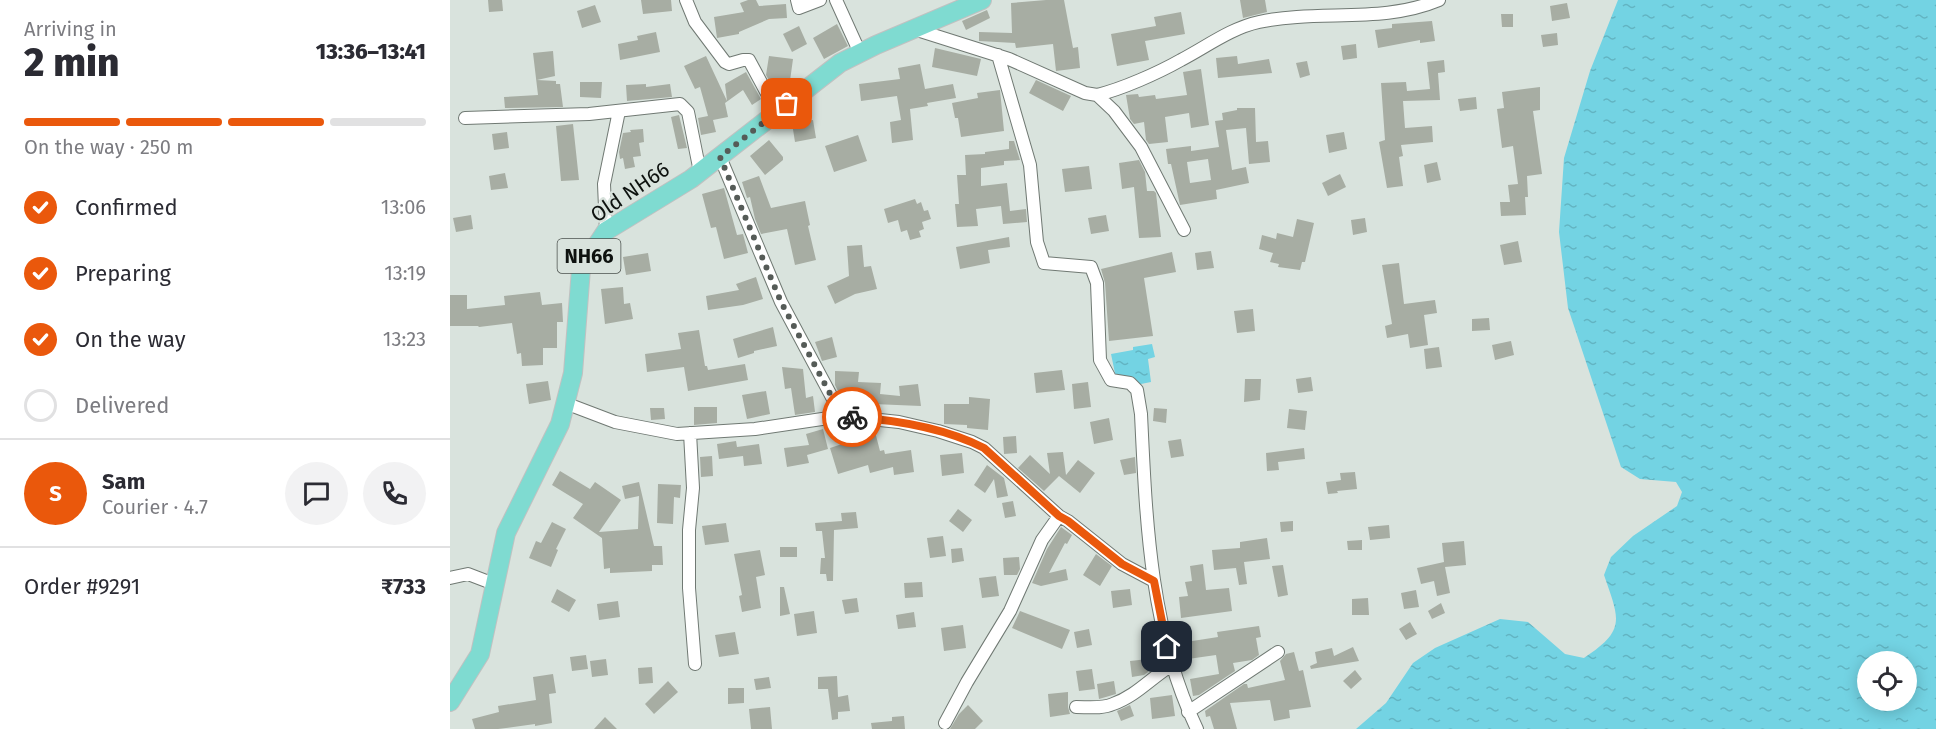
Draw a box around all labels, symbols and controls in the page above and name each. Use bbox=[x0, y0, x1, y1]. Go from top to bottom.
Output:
text: Arriving in bbox=[24, 17, 117, 41]
text: 13:36–13:41 bbox=[316, 38, 426, 65]
text: 2 min bbox=[24, 40, 120, 86]
pin bbox=[761, 78, 812, 129]
icon: bag bbox=[770, 87, 803, 120]
text: On the way · 250 m bbox=[24, 135, 193, 159]
street label: Old NH66 bbox=[586, 156, 674, 228]
icon: check bbox=[24, 191, 57, 224]
text: Confirmed bbox=[75, 194, 178, 221]
text: 13:06 bbox=[381, 195, 426, 219]
road number: NH66 bbox=[558, 239, 620, 273]
icon: check bbox=[24, 257, 57, 290]
text: Preparing bbox=[75, 260, 171, 287]
text: 13:19 bbox=[384, 261, 426, 285]
icon: check bbox=[24, 323, 57, 356]
text: On the way bbox=[75, 326, 186, 353]
text: 13:23 bbox=[383, 327, 426, 351]
courier bbox=[822, 387, 882, 447]
text: Delivered bbox=[75, 392, 170, 419]
icon: bike bbox=[836, 401, 869, 434]
button: chat bbox=[285, 462, 348, 525]
button: phone bbox=[363, 462, 426, 525]
text: Sam bbox=[102, 468, 145, 495]
text: S bbox=[49, 480, 62, 507]
text: Courier · 4.7 bbox=[102, 495, 208, 519]
text: Order #9291 bbox=[24, 573, 140, 600]
text: ₹733 bbox=[381, 573, 426, 600]
pin bbox=[1141, 621, 1192, 672]
icon: home bbox=[1150, 630, 1183, 663]
map controls bbox=[1857, 651, 1917, 711]
button: locate bbox=[1857, 651, 1917, 711]

